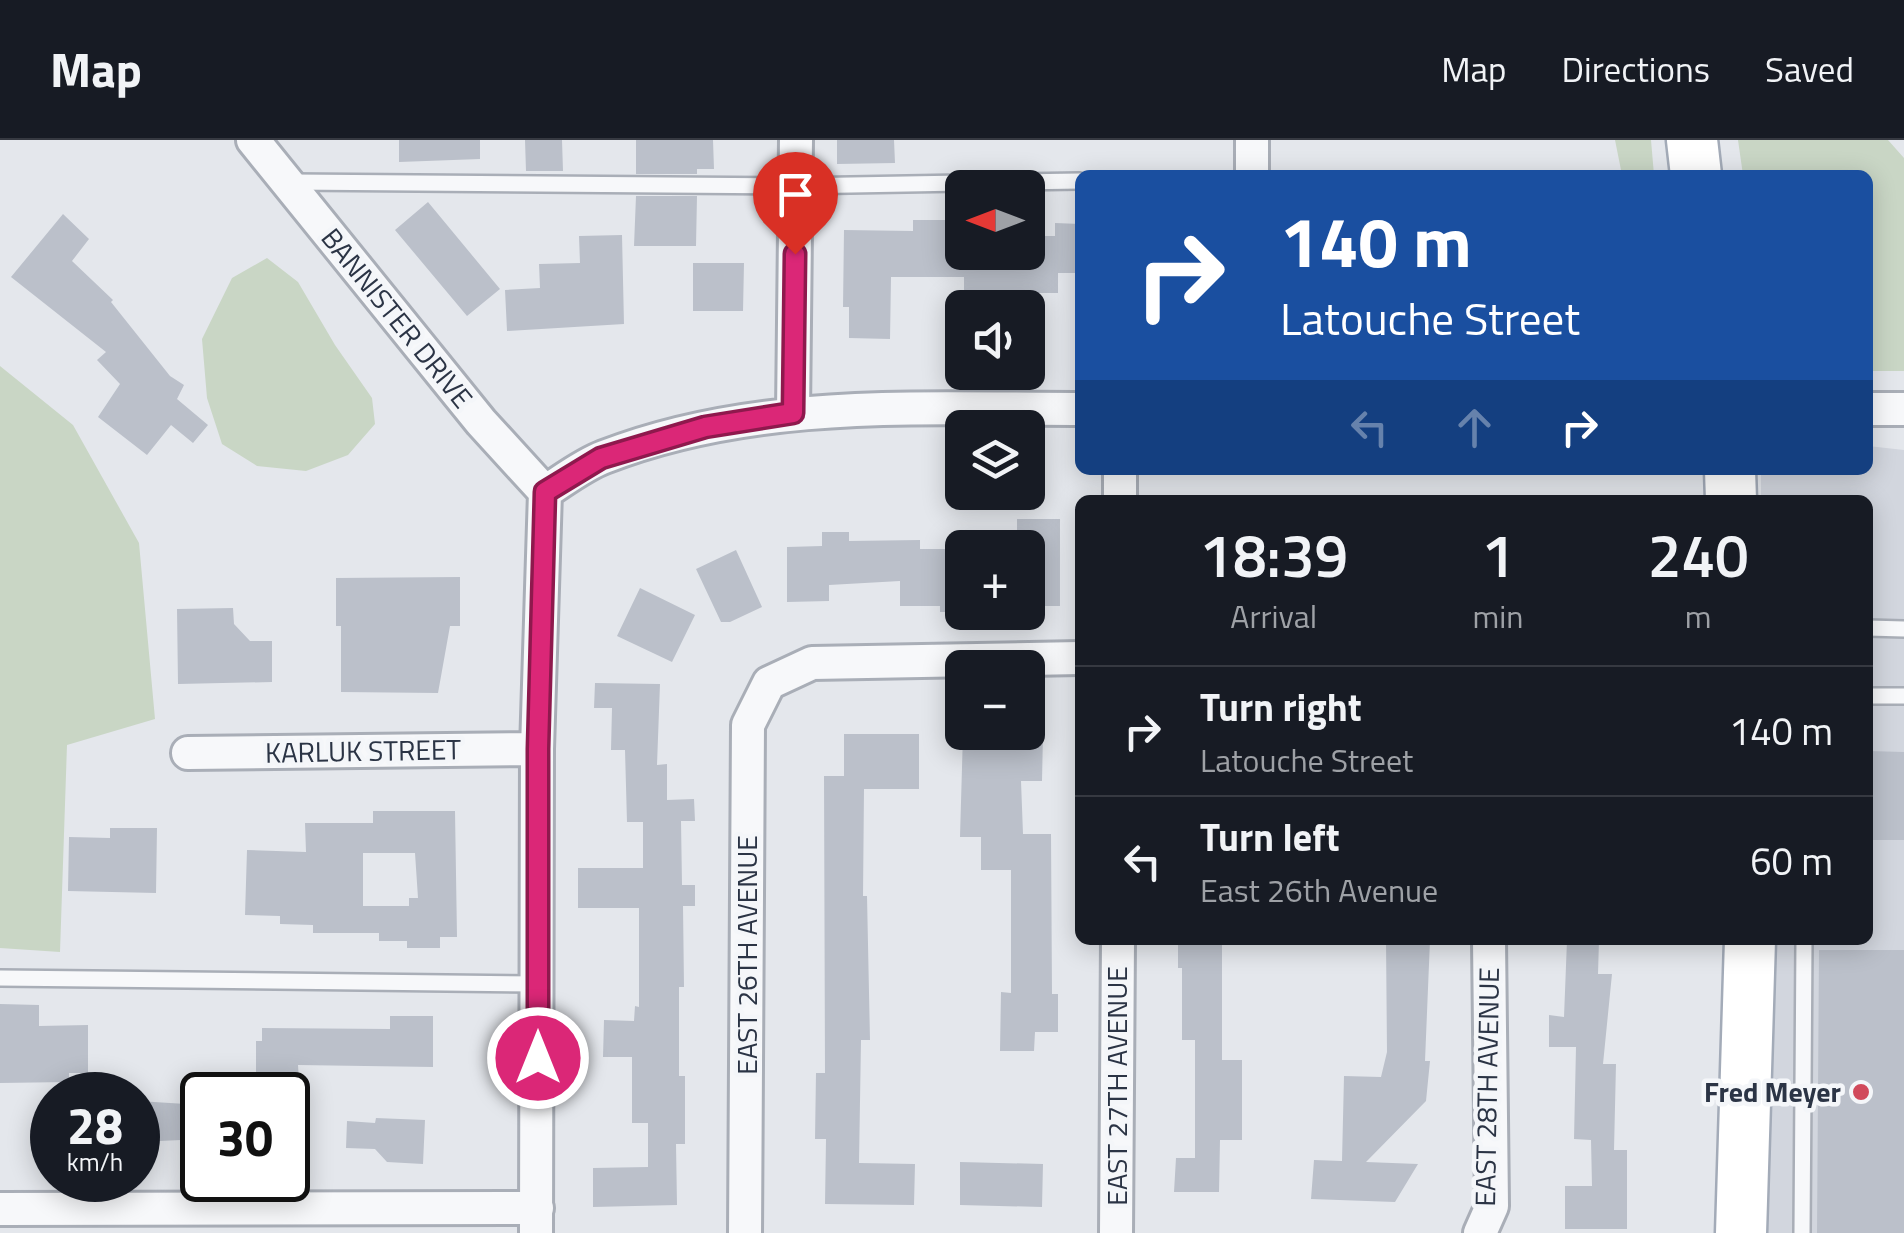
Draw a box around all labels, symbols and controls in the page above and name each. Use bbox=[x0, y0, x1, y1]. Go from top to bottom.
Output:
text: Map bbox=[50, 33, 142, 106]
text: Map bbox=[1441, 42, 1507, 96]
text: Directions bbox=[1562, 42, 1710, 96]
text: Saved bbox=[1765, 42, 1854, 96]
pin bbox=[753, 152, 838, 255]
icon: arrive bbox=[768, 167, 823, 222]
north arrow bbox=[945, 170, 1045, 270]
map controls bbox=[945, 170, 1045, 750]
text: 140 m bbox=[1280, 188, 1472, 294]
icon: right bbox=[1115, 210, 1245, 340]
street label: BANNISTER DRIVE bbox=[311, 218, 484, 417]
text: Latouche Street bbox=[1280, 284, 1580, 352]
button: sound bbox=[945, 290, 1045, 390]
icon: left bbox=[1342, 400, 1397, 455]
icon: ahead bbox=[1447, 400, 1502, 455]
icon: right bbox=[1552, 400, 1607, 455]
button: layers bbox=[945, 410, 1045, 510]
text: 18:39 bbox=[1199, 509, 1348, 600]
text: 1 bbox=[1481, 509, 1515, 600]
text: 240 bbox=[1648, 509, 1749, 600]
button: + bbox=[945, 530, 1045, 630]
text: Arrival bbox=[1230, 592, 1317, 640]
text: min bbox=[1472, 592, 1523, 640]
text: m bbox=[1685, 592, 1712, 640]
button: − bbox=[945, 650, 1045, 750]
text: Turn right bbox=[1200, 678, 1362, 736]
text: 140 m bbox=[1729, 702, 1833, 760]
icon: right bbox=[1115, 704, 1170, 759]
street label: KARLUK STREET bbox=[265, 727, 462, 774]
text: Latouche Street bbox=[1200, 736, 1413, 784]
text: Turn left bbox=[1200, 808, 1340, 866]
text: 60 m bbox=[1750, 832, 1833, 890]
icon: left bbox=[1115, 834, 1170, 889]
street label: EAST 26TH AVENUE bbox=[725, 835, 768, 1075]
text: East 26th Avenue bbox=[1200, 866, 1438, 914]
street label: EAST 27TH AVENUE bbox=[1095, 966, 1138, 1206]
street label: EAST 28TH AVENUE bbox=[1463, 967, 1510, 1207]
position arrow bbox=[486, 1006, 590, 1110]
place label: Fred Meyer bbox=[1704, 1070, 1841, 1113]
speed limit sign: 30 bbox=[180, 1072, 310, 1202]
marker: Fred Meyer bbox=[1850, 1081, 1872, 1103]
text: 28 bbox=[67, 1087, 123, 1163]
text: km/h bbox=[67, 1143, 123, 1181]

